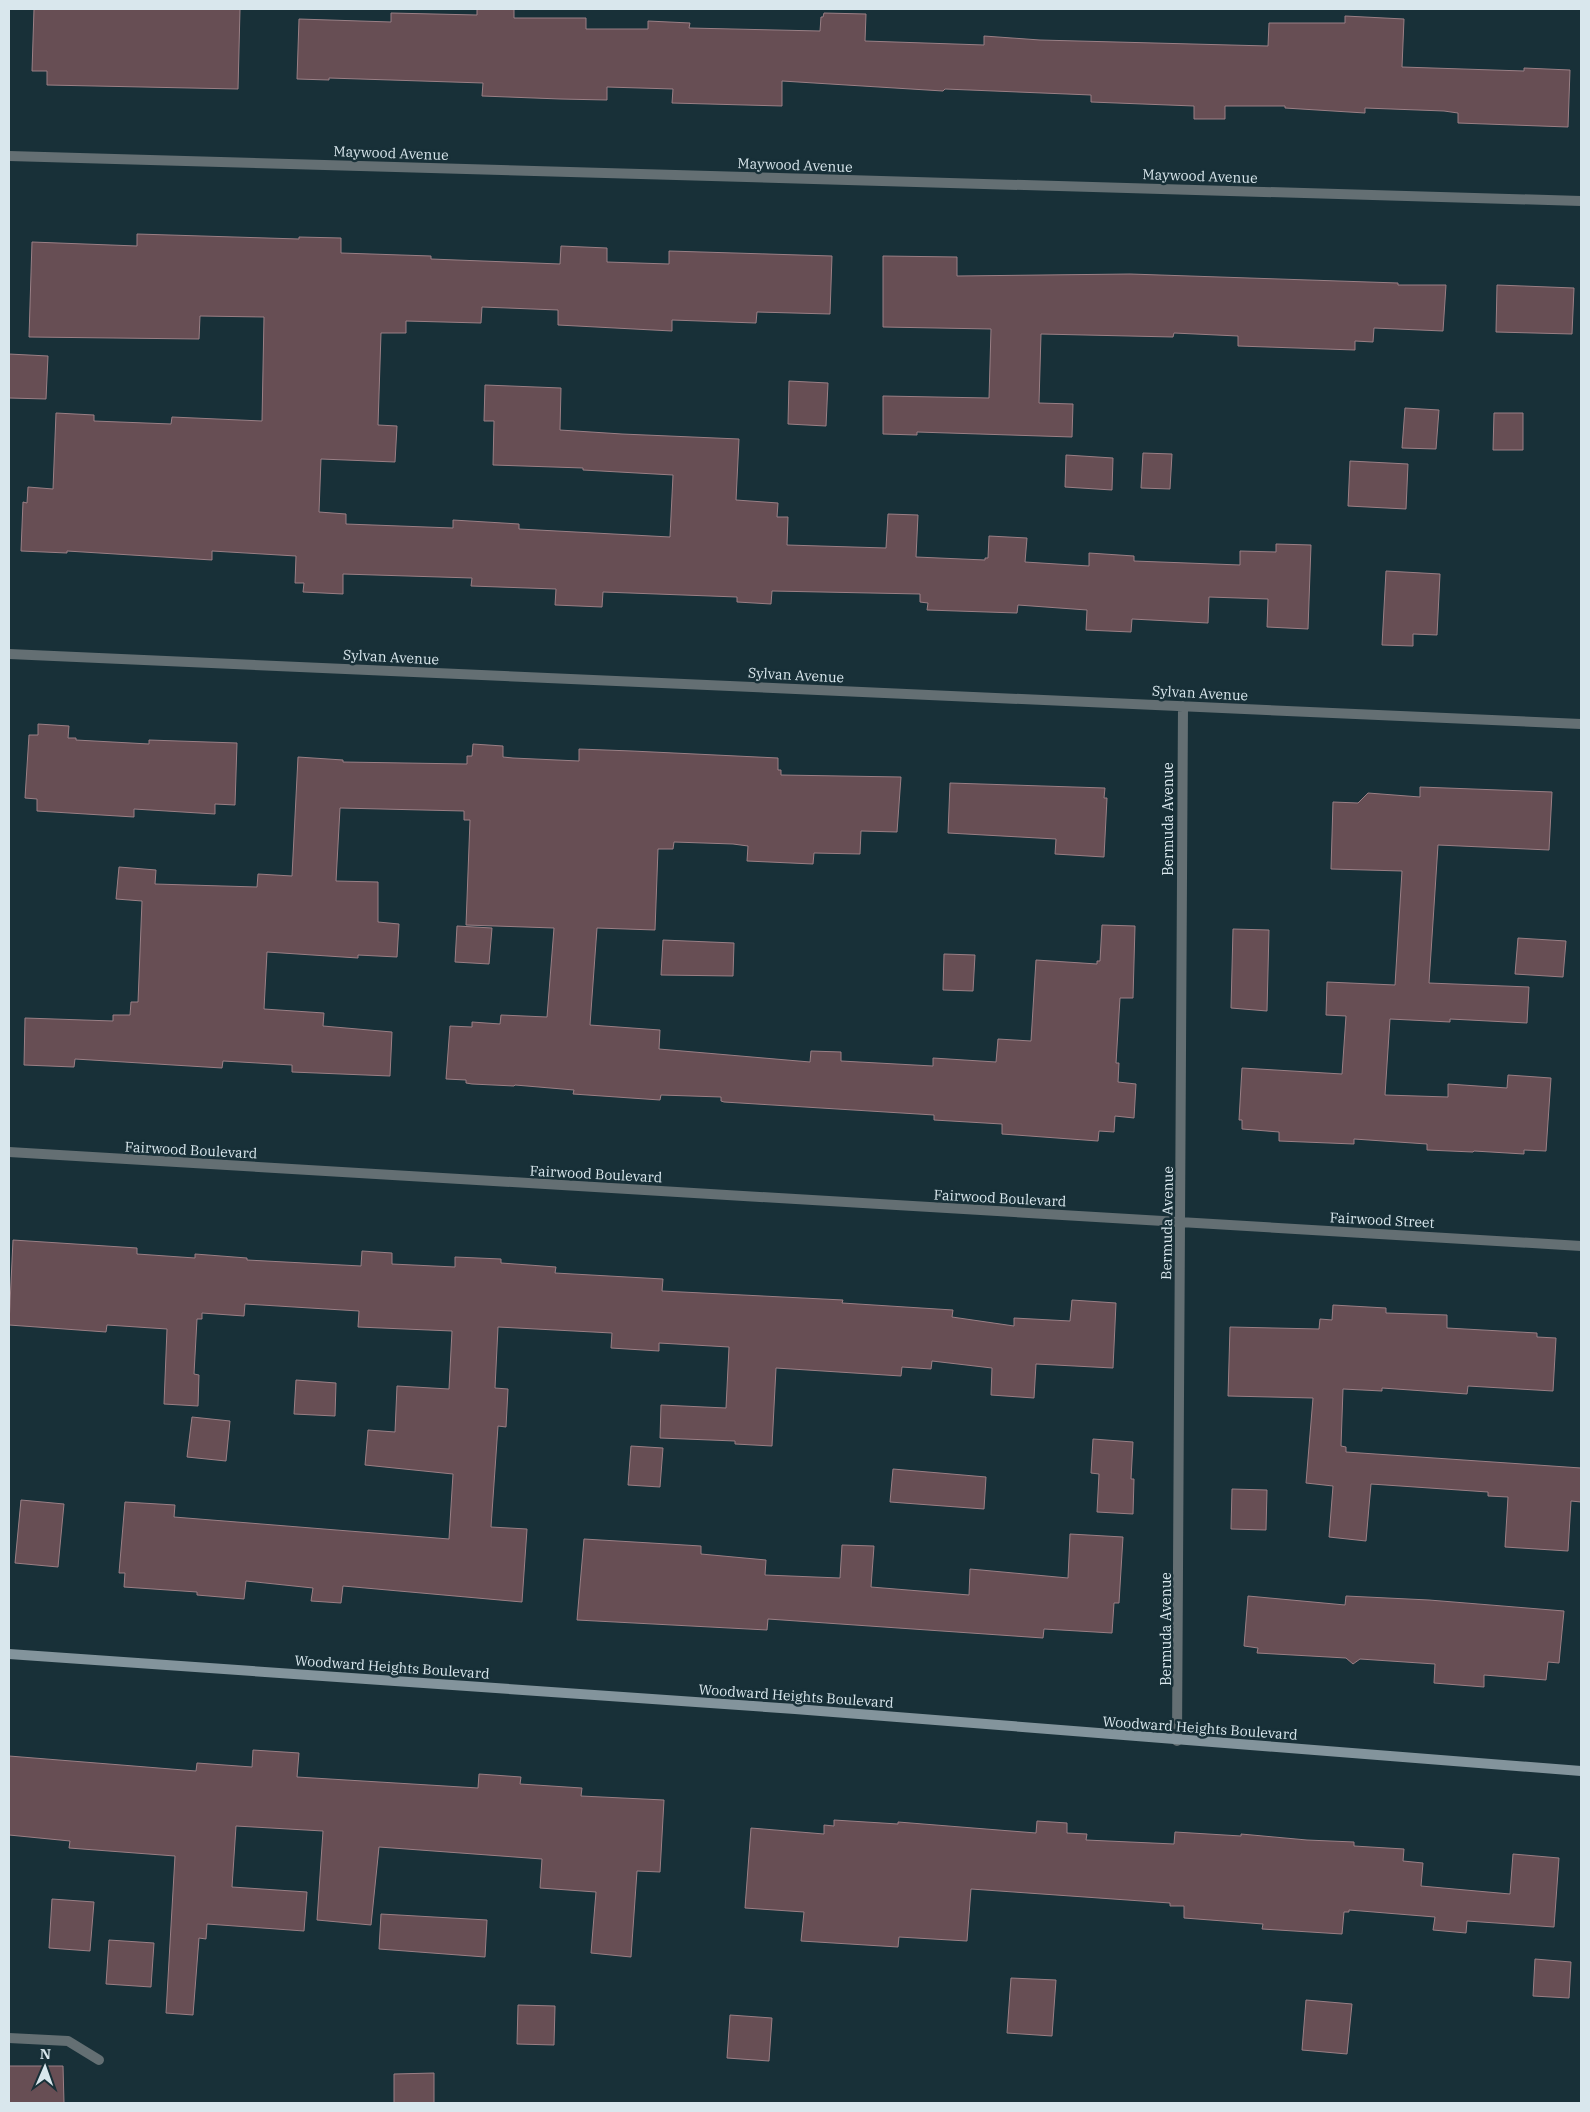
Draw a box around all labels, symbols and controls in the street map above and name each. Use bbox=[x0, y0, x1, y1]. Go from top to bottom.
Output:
street label: Maywood Avenue bbox=[333, 142, 449, 164]
street label: Maywood Avenue bbox=[737, 154, 853, 176]
street label: Maywood Avenue bbox=[1142, 165, 1258, 187]
street label: Sylvan Avenue bbox=[342, 645, 440, 669]
street label: Sylvan Avenue bbox=[747, 663, 845, 687]
street label: Sylvan Avenue bbox=[1151, 681, 1249, 705]
street label: Bermuda Avenue bbox=[1159, 762, 1177, 876]
street label: Fairwood Boulevard bbox=[124, 1138, 258, 1162]
street label: Fairwood Boulevard bbox=[529, 1162, 663, 1186]
street label: Bermuda Avenue bbox=[1157, 1166, 1177, 1280]
street label: Fairwood Boulevard bbox=[933, 1186, 1067, 1210]
street label: Fairwood Street bbox=[1329, 1208, 1435, 1232]
street label: Bermuda Avenue bbox=[1157, 1572, 1175, 1686]
street label: Woodward Heights Boulevard bbox=[294, 1651, 491, 1683]
street label: Woodward Heights Boulevard bbox=[698, 1680, 895, 1712]
street label: Woodward Heights Boulevard bbox=[1102, 1712, 1299, 1744]
north arrow bbox=[20, 2042, 70, 2092]
text: N bbox=[40, 2045, 51, 2063]

